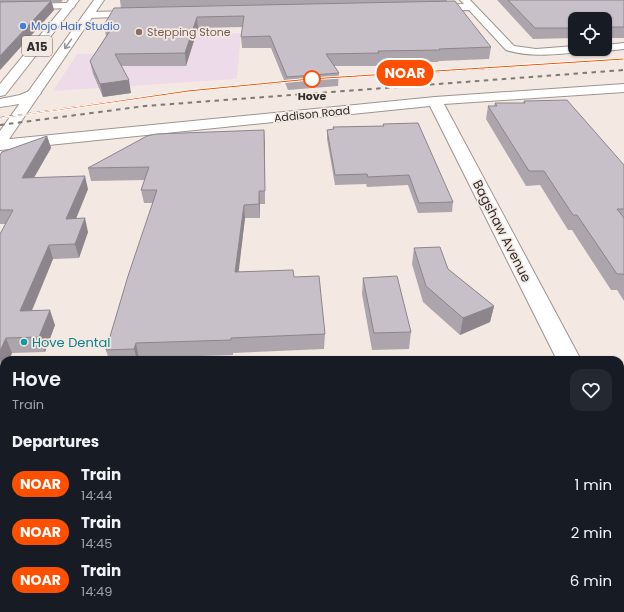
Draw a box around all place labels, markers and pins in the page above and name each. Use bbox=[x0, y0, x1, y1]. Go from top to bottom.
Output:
place label: Mojo Hair Studio bbox=[31, 18, 120, 34]
marker: Mojo Hair Studio bbox=[18, 21, 28, 31]
place label: Stepping Stone bbox=[147, 24, 231, 40]
marker: Stepping Stone bbox=[134, 27, 144, 37]
marker: Hove bbox=[303, 70, 321, 88]
place label: Hove bbox=[298, 88, 327, 104]
place label: Hove Dental bbox=[32, 333, 110, 352]
marker: Hove Dental bbox=[19, 337, 29, 347]

